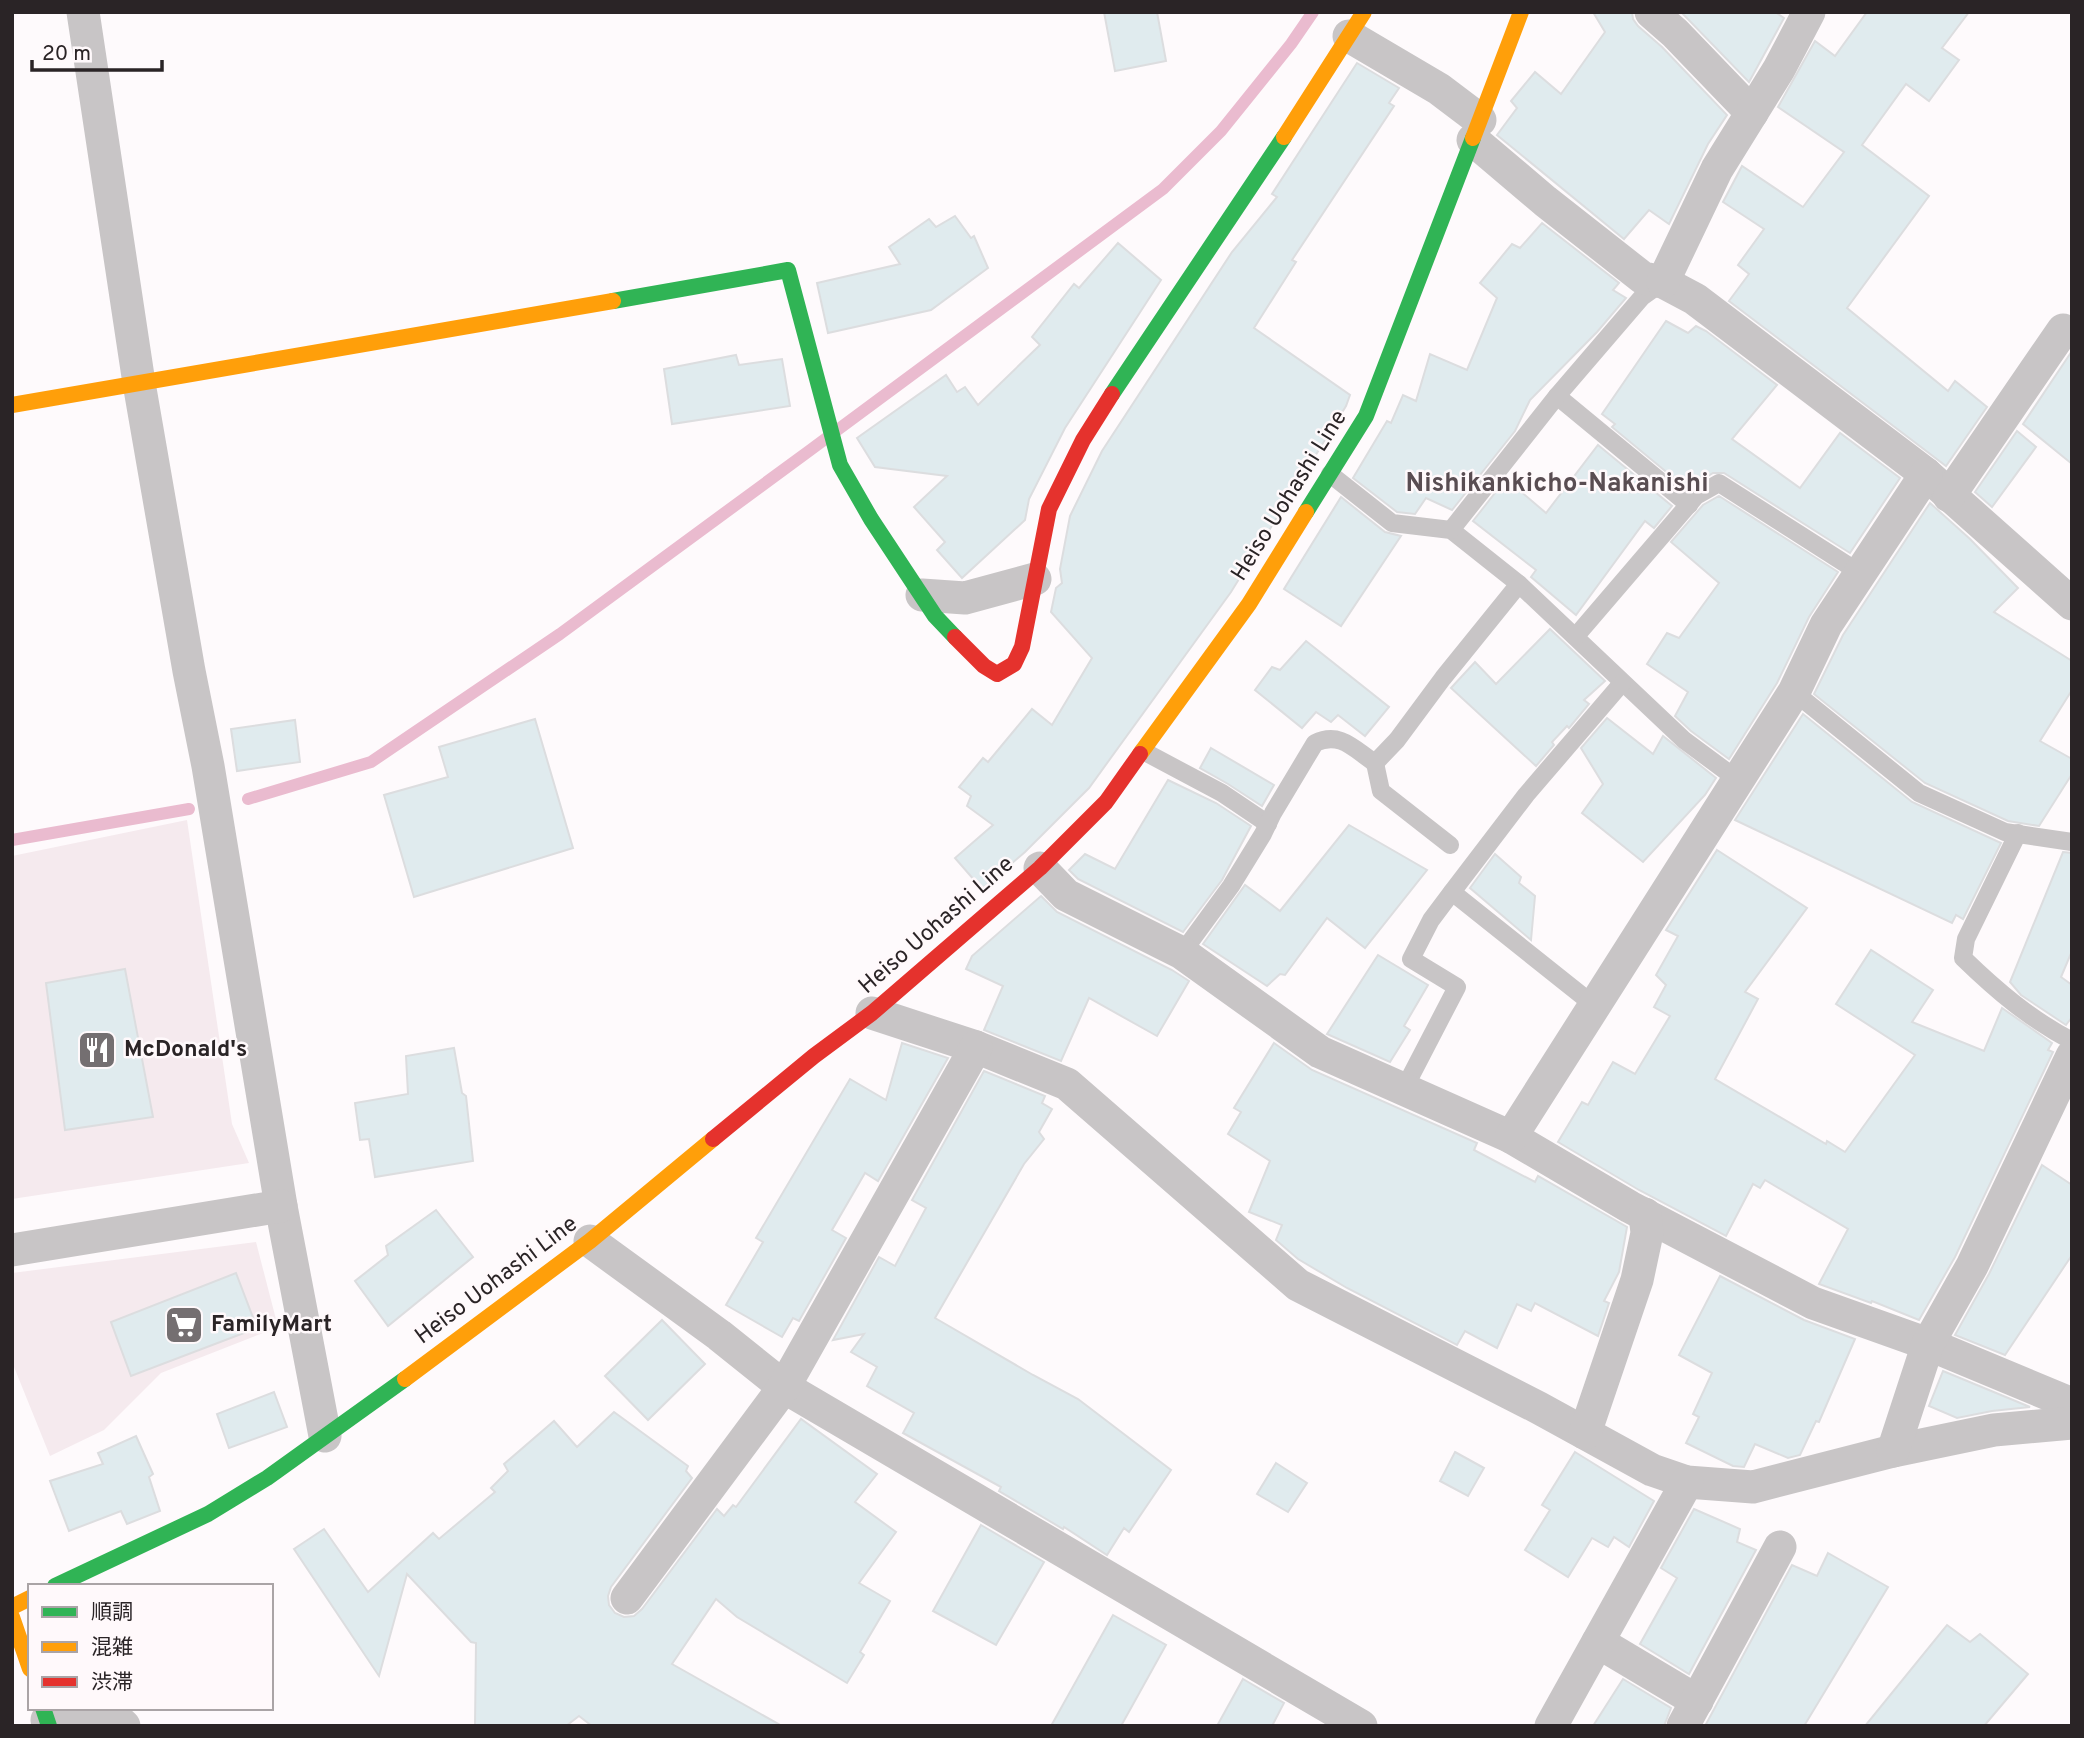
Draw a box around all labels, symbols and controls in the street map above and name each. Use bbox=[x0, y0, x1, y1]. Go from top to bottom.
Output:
scale bar bbox=[32, 28, 161, 72]
text: 20 m bbox=[42, 41, 91, 68]
street label: Heiso Uohashi Line bbox=[1226, 405, 1354, 587]
district label: Nishikankicho-Nakanishi bbox=[1405, 468, 1709, 501]
street label: Heiso Uohashi Line bbox=[853, 851, 1021, 1001]
restaurant icon: McDonald's bbox=[76, 1029, 118, 1071]
place label: McDonald's bbox=[124, 1036, 247, 1065]
street label: Heiso Uohashi Line bbox=[410, 1210, 584, 1352]
supermarket icon: FamilyMart bbox=[163, 1304, 205, 1346]
place label: FamilyMart bbox=[211, 1311, 332, 1340]
legend bbox=[28, 1584, 273, 1710]
text: 順調 bbox=[91, 1600, 133, 1627]
text: 混雑 bbox=[91, 1635, 133, 1662]
text: 渋滞 bbox=[91, 1670, 133, 1697]

